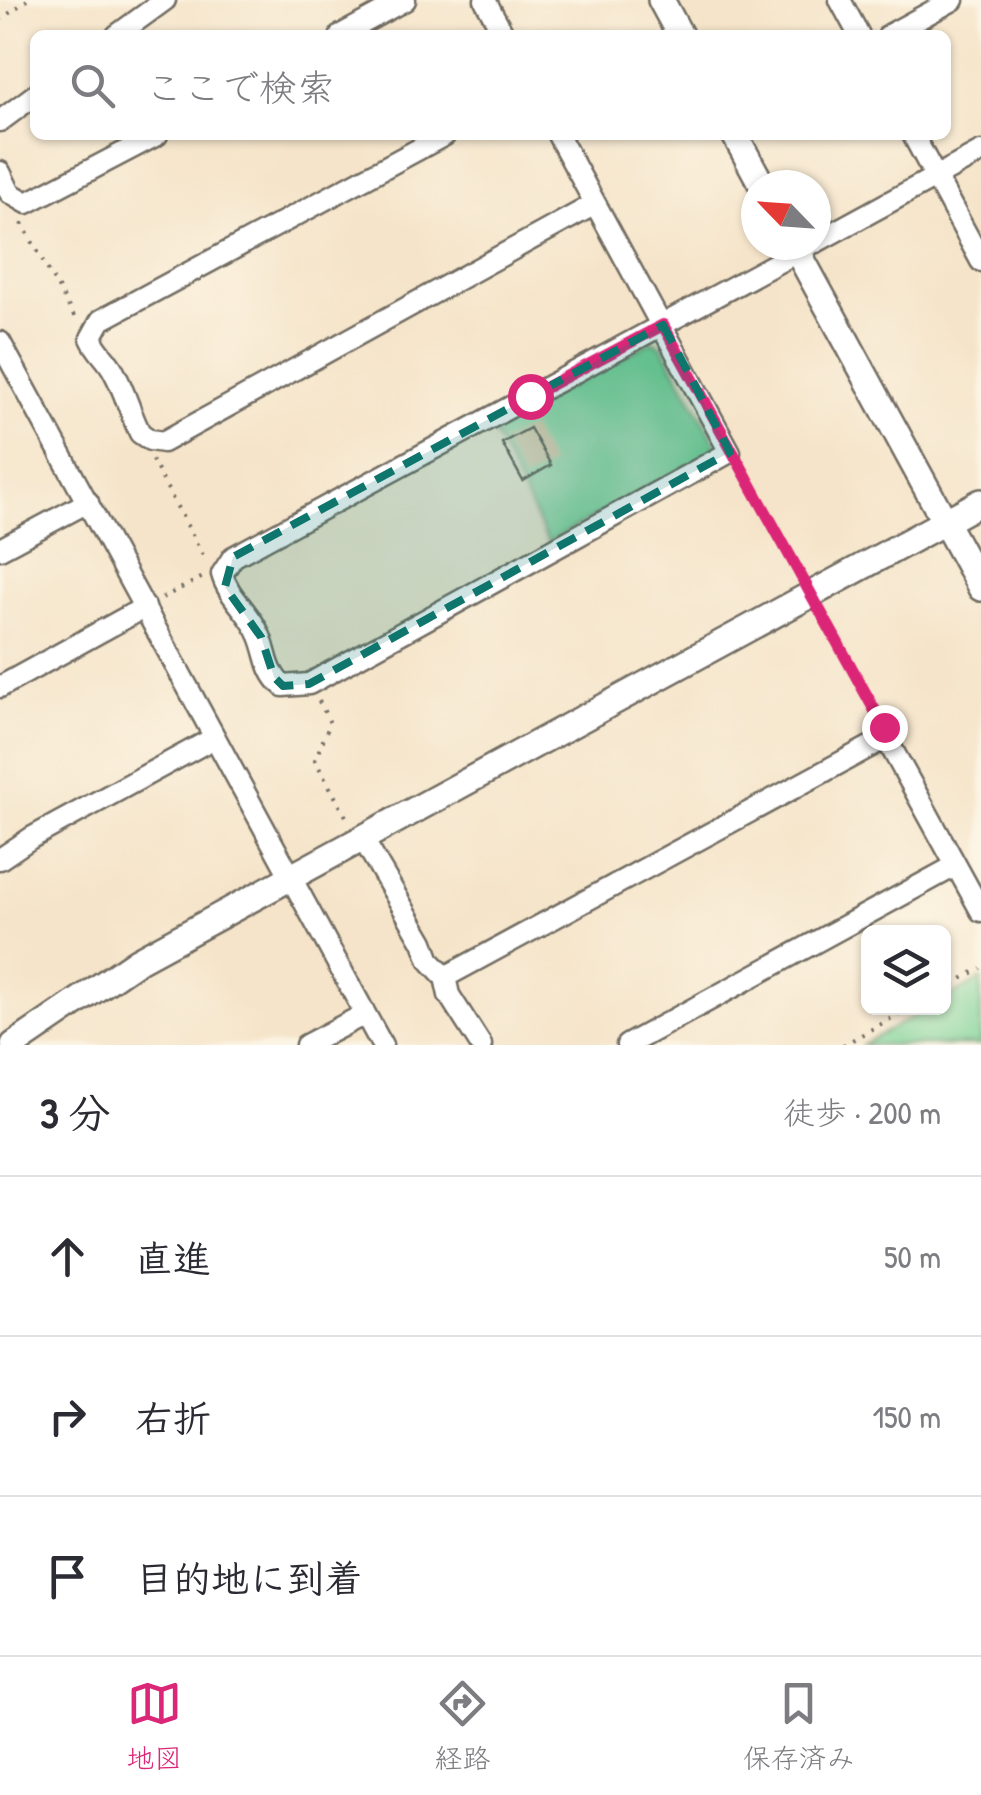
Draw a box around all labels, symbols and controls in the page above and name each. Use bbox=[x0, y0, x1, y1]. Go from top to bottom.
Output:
search box bbox=[30, 30, 951, 140]
icon: search bbox=[65, 58, 120, 113]
text: ここで検索 bbox=[145, 61, 335, 113]
north arrow bbox=[741, 170, 831, 260]
route start bbox=[508, 374, 554, 420]
route end bbox=[862, 705, 908, 751]
map controls bbox=[861, 925, 951, 1015]
button: layers bbox=[861, 925, 951, 1015]
text: 3 分 bbox=[40, 1084, 110, 1141]
text: 徒歩 · 200 m bbox=[783, 1091, 941, 1134]
icon: ahead bbox=[40, 1229, 95, 1284]
text: 直進 bbox=[135, 1232, 211, 1284]
text: 50 m bbox=[884, 1235, 941, 1278]
icon: right bbox=[40, 1389, 95, 1444]
text: 右折 bbox=[135, 1392, 211, 1444]
text: 150 m bbox=[872, 1395, 941, 1438]
icon: arrive bbox=[40, 1549, 95, 1604]
text: 目的地に到着 bbox=[135, 1552, 363, 1604]
tab: 地図 bbox=[126, 1676, 182, 1777]
tab: 経路 bbox=[434, 1676, 491, 1777]
tab: 保存済み bbox=[743, 1676, 855, 1777]

